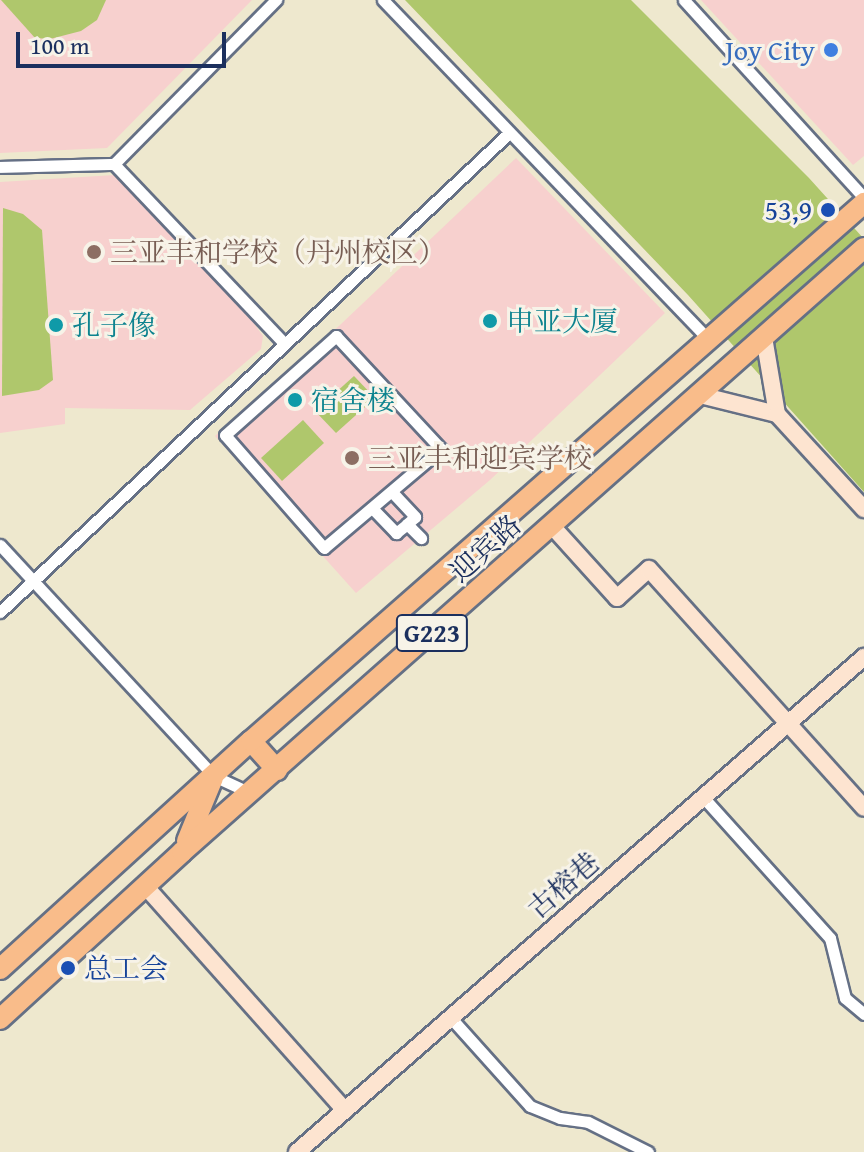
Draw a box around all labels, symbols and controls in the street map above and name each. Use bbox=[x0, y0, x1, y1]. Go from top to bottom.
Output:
scale bar bbox=[20, 16, 230, 66]
text: 100 m bbox=[30, 28, 90, 63]
place label: Joy City bbox=[725, 33, 815, 67]
marker: Joy City bbox=[822, 41, 840, 59]
place label: 53,9 bbox=[765, 193, 812, 227]
marker: 53,9 bbox=[819, 201, 837, 219]
place label: 三亚丰和学校（丹州校区） bbox=[110, 235, 446, 269]
marker: 三亚丰和学校（丹州校区） bbox=[85, 243, 103, 261]
place label: 申亚大厦 bbox=[506, 304, 618, 338]
place label: 孔子像 bbox=[72, 308, 156, 342]
marker: 申亚大厦 bbox=[481, 312, 499, 330]
marker: 孔子像 bbox=[47, 316, 65, 334]
place label: 宿舍楼 bbox=[311, 383, 395, 417]
marker: 宿舍楼 bbox=[286, 391, 304, 409]
place label: 三亚丰和迎宾学校 bbox=[368, 441, 592, 475]
marker: 三亚丰和迎宾学校 bbox=[343, 449, 361, 467]
street label: 迎宾路 bbox=[443, 507, 527, 589]
road number: G223 bbox=[394, 611, 470, 655]
street label: 古榕巷 bbox=[520, 845, 606, 925]
place label: 总工会 bbox=[84, 951, 168, 985]
marker: 总工会 bbox=[59, 959, 77, 977]

